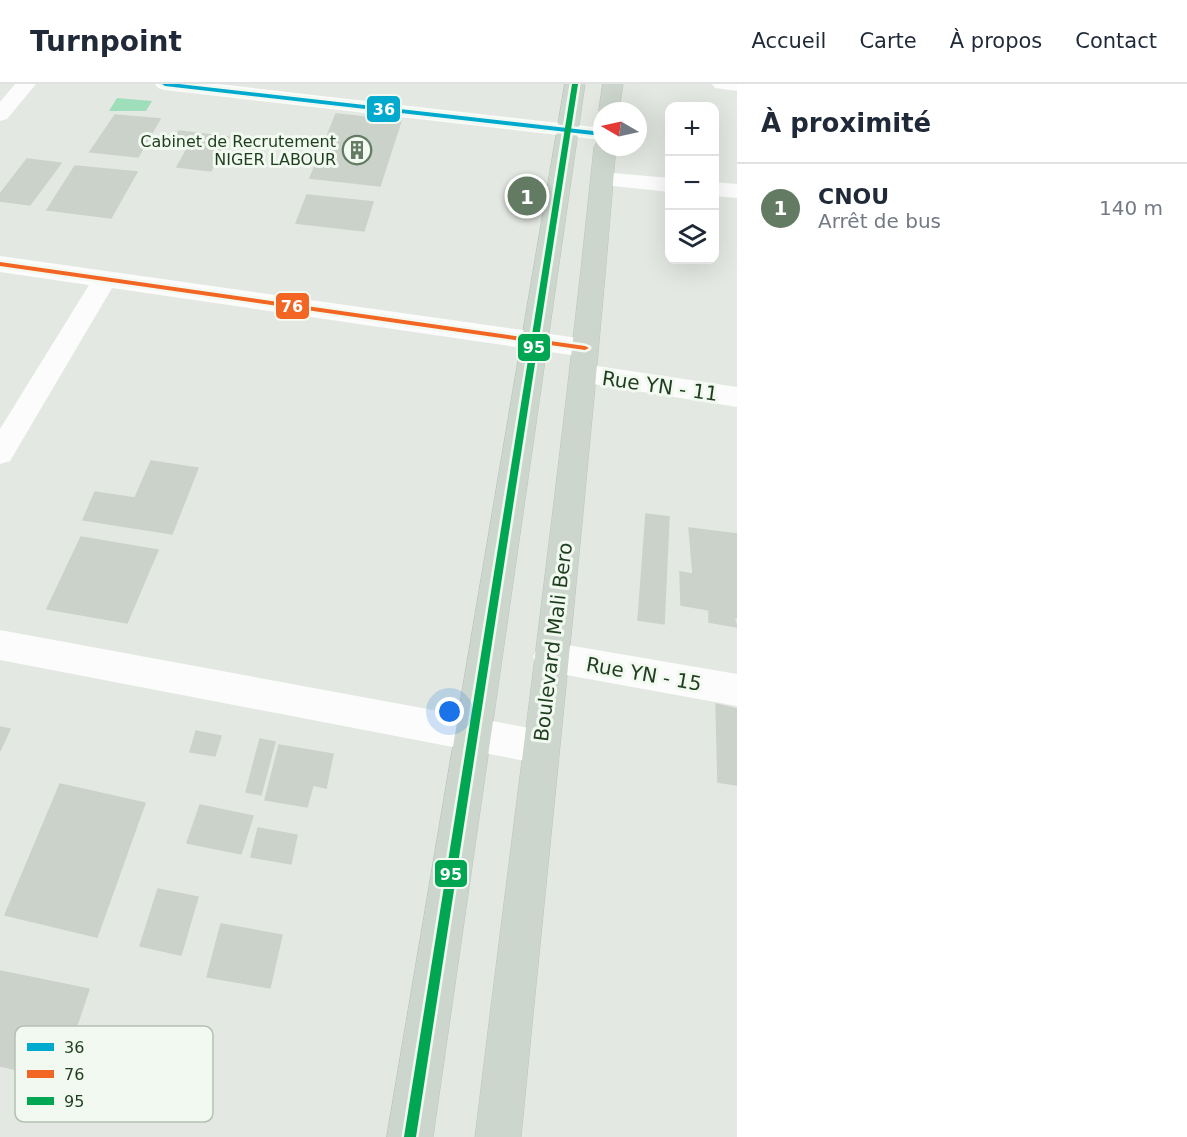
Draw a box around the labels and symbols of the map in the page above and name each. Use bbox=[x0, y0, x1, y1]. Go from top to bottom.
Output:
line badge: 36 bbox=[366, 95, 401, 123]
text: 36 bbox=[373, 100, 395, 119]
north arrow bbox=[593, 102, 647, 156]
place label: Cabinet de Recrutement NIGER LABOUR bbox=[140, 132, 336, 169]
building icon: Cabinet de Recrutement NIGER LABOUR bbox=[341, 134, 373, 166]
pin: 1 bbox=[508, 174, 546, 218]
line badge: 76 bbox=[275, 292, 310, 320]
text: 76 bbox=[281, 297, 303, 316]
line badge: 95 bbox=[517, 333, 551, 362]
text: 95 bbox=[523, 338, 545, 357]
street label: Rue YN - 11 bbox=[600, 366, 720, 406]
street label: Boulevard Mali Bero bbox=[529, 541, 577, 743]
street label: Rue YN - 15 bbox=[584, 652, 704, 696]
your location bbox=[435, 697, 464, 726]
line badge: 95 bbox=[434, 859, 468, 888]
text: 95 bbox=[440, 865, 462, 884]
legend bbox=[15, 1026, 213, 1122]
text: 36 bbox=[64, 1038, 84, 1057]
text: 76 bbox=[64, 1065, 84, 1084]
text: 95 bbox=[64, 1092, 84, 1111]

